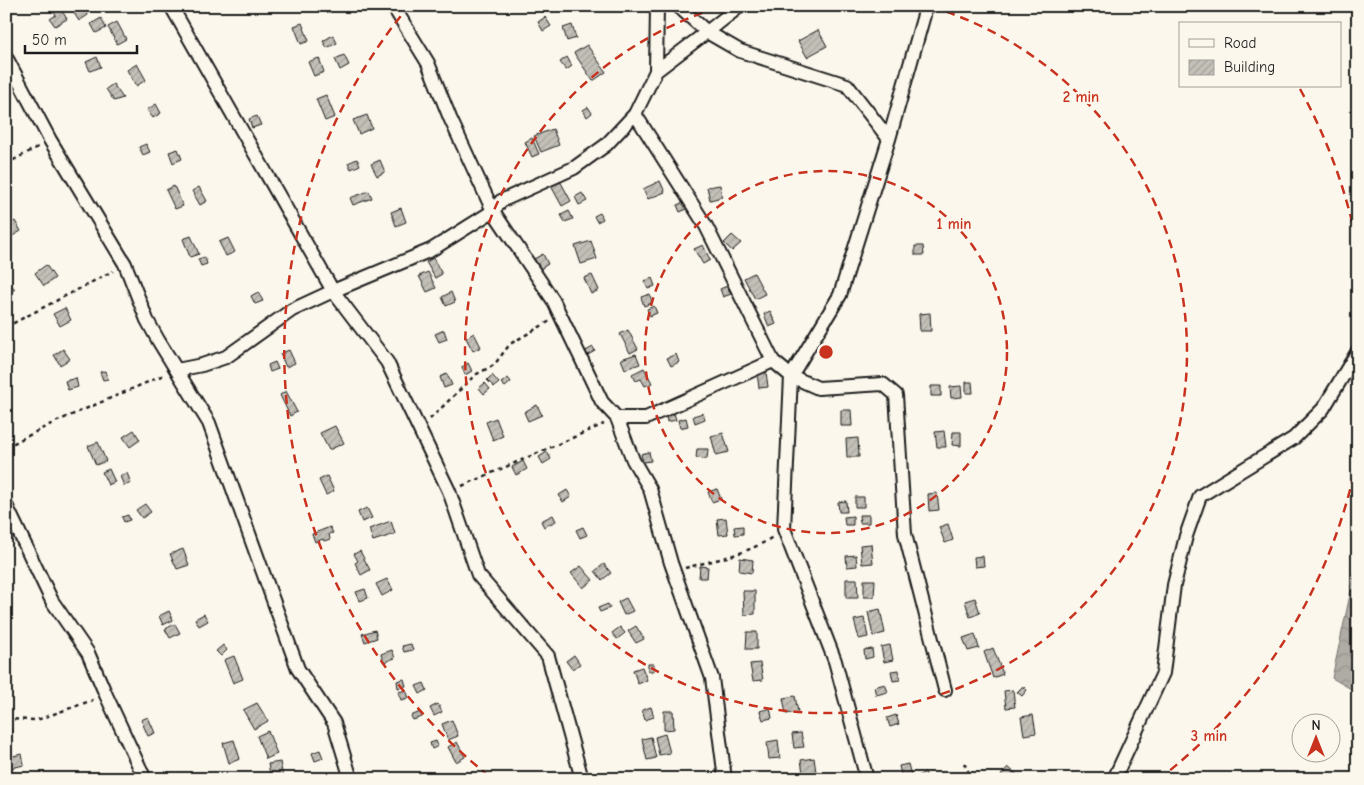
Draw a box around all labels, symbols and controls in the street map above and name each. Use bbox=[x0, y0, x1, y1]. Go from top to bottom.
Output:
scale bar bbox=[25, 22, 138, 54]
legend bbox=[1179, 22, 1342, 88]
text: 50 m bbox=[32, 31, 67, 49]
text: Road bbox=[1224, 34, 1256, 52]
text: Building bbox=[1224, 58, 1275, 76]
text: 2 min bbox=[1063, 88, 1099, 106]
text: 1 min bbox=[937, 215, 971, 233]
centre of rings bbox=[817, 343, 835, 361]
north arrow bbox=[1292, 712, 1342, 762]
text: N bbox=[1311, 717, 1321, 734]
text: 3 min bbox=[1191, 727, 1227, 745]

